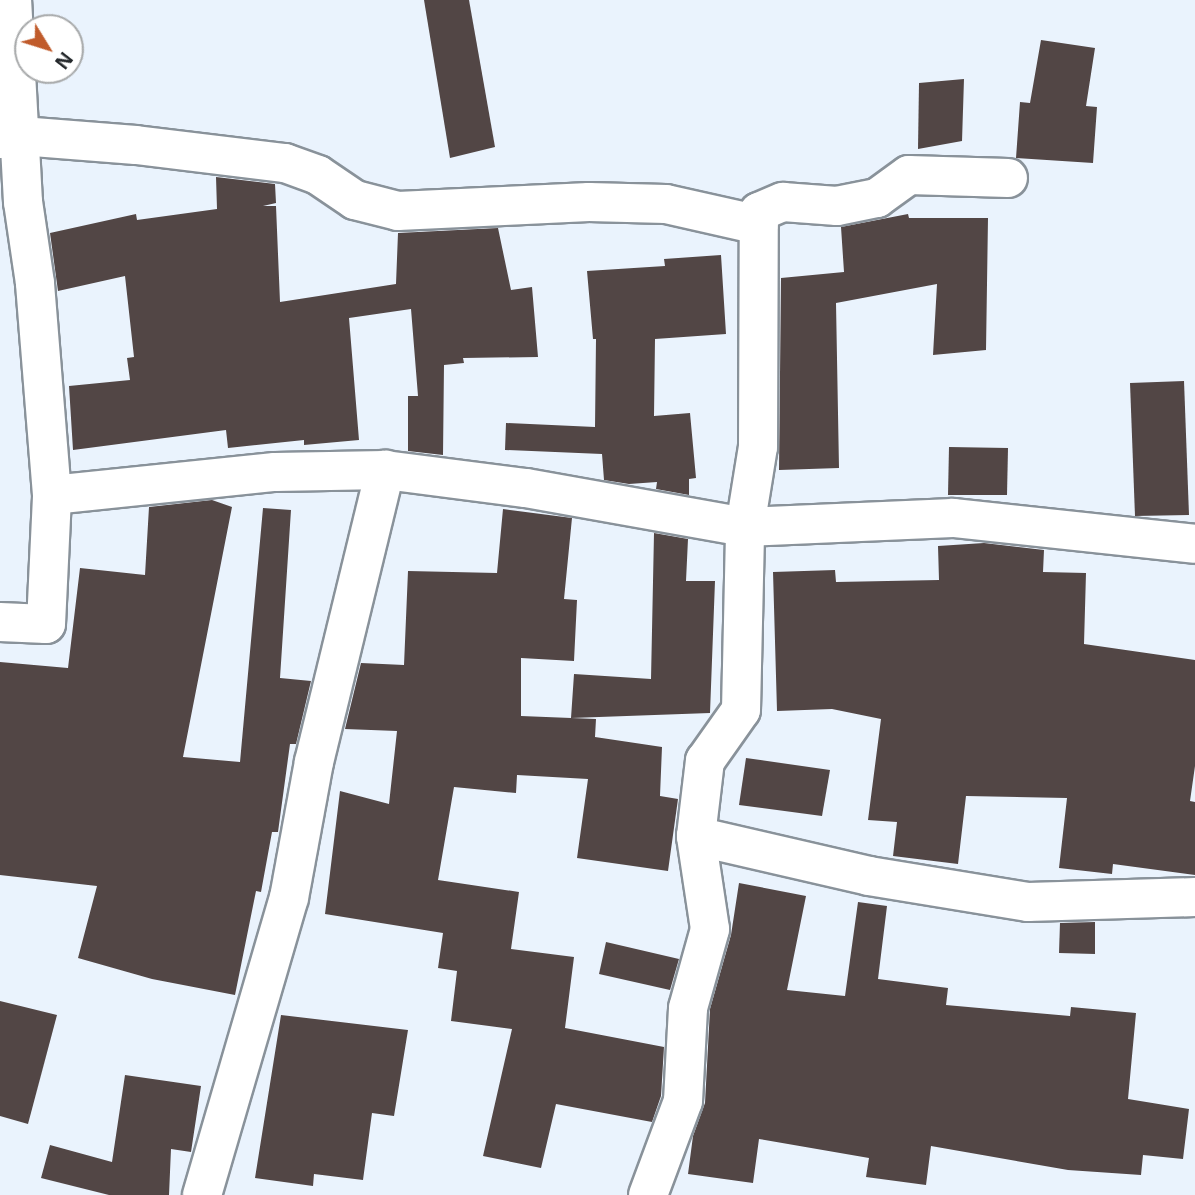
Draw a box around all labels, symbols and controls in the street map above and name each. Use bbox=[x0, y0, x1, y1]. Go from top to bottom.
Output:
north arrow bbox=[14, 14, 84, 84]
text: N bbox=[49, 47, 79, 75]

